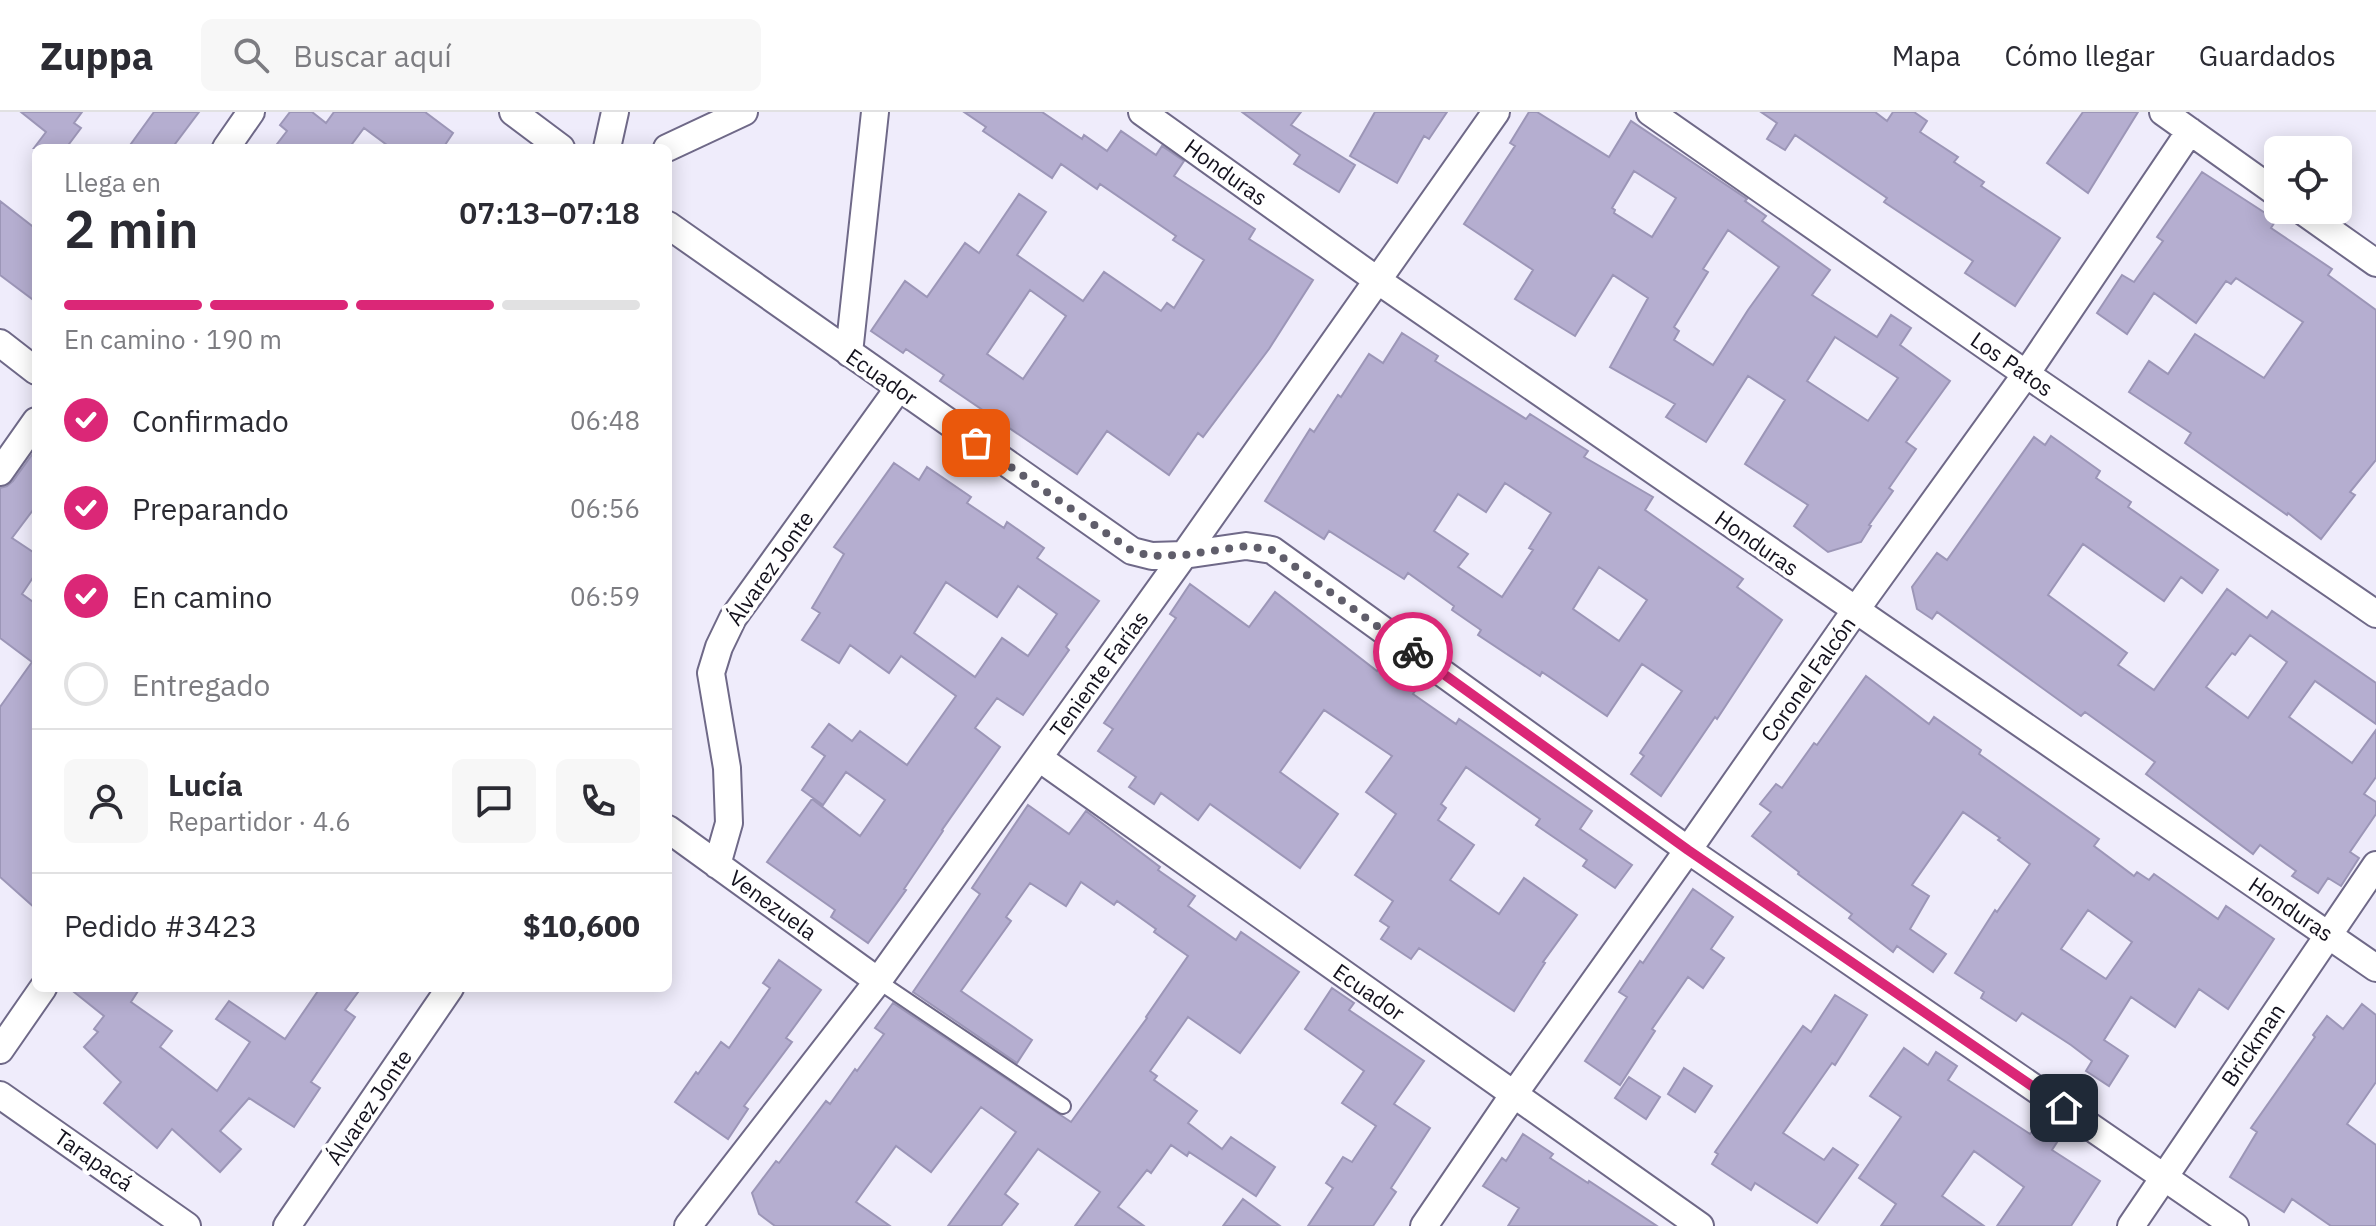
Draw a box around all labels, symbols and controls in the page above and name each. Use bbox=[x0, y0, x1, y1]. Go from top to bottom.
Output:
search box bbox=[201, 19, 761, 91]
text: Zuppa bbox=[40, 31, 153, 80]
icon: search bbox=[229, 33, 273, 77]
text: Buscar aquí bbox=[293, 36, 452, 75]
text: Mapa bbox=[1892, 37, 1961, 74]
text: Cómo llegar bbox=[2005, 37, 2155, 74]
text: Guardados bbox=[2199, 37, 2336, 74]
street label: Honduras bbox=[1179, 132, 1274, 212]
map controls bbox=[2264, 136, 2352, 224]
button: locate bbox=[2264, 136, 2352, 224]
text: Llega en bbox=[64, 165, 161, 199]
text: 07:13–07:18 bbox=[459, 193, 640, 232]
text: 2 min bbox=[64, 195, 199, 262]
text: En camino · 190 m bbox=[64, 322, 282, 356]
street label: Los Patos bbox=[1965, 325, 2059, 403]
street label: Ecuador bbox=[841, 341, 924, 412]
icon: check bbox=[64, 398, 108, 442]
text: Confirmado bbox=[132, 401, 289, 440]
text: 06:48 bbox=[570, 403, 640, 437]
pin bbox=[942, 409, 1010, 477]
icon: bag bbox=[954, 421, 998, 465]
icon: check bbox=[64, 486, 108, 530]
text: Preparando bbox=[132, 489, 289, 528]
text: 06:56 bbox=[570, 491, 640, 525]
street label: Honduras bbox=[1710, 503, 1805, 582]
street label: Álvarez Jonte bbox=[719, 505, 820, 631]
icon: check bbox=[64, 574, 108, 618]
text: En camino bbox=[132, 577, 272, 616]
text: 06:59 bbox=[570, 579, 640, 613]
street label: Teniente Farías bbox=[1043, 605, 1154, 743]
street label: Coronel Falcón bbox=[1754, 610, 1862, 747]
courier bbox=[1373, 612, 1453, 692]
icon: bike bbox=[1391, 630, 1435, 674]
text: Entregado bbox=[132, 665, 270, 704]
button: person bbox=[64, 759, 148, 843]
button: chat bbox=[452, 759, 536, 843]
button: phone bbox=[556, 759, 640, 843]
text: Lucía bbox=[168, 765, 243, 804]
text: Repartidor · 4.6 bbox=[168, 804, 351, 838]
street label: Venezuela bbox=[724, 863, 823, 946]
street label: Honduras bbox=[2243, 870, 2339, 947]
text: Pedido #3423 bbox=[64, 906, 258, 945]
text: $10,600 bbox=[523, 906, 640, 945]
street label: Ecuador bbox=[1328, 956, 1411, 1027]
street label: Brickman bbox=[2214, 998, 2291, 1092]
street label: Álvarez Jonte bbox=[319, 1043, 418, 1170]
pin bbox=[2030, 1074, 2098, 1142]
icon: home bbox=[2042, 1086, 2086, 1130]
street label: Tarapacá bbox=[49, 1122, 140, 1197]

